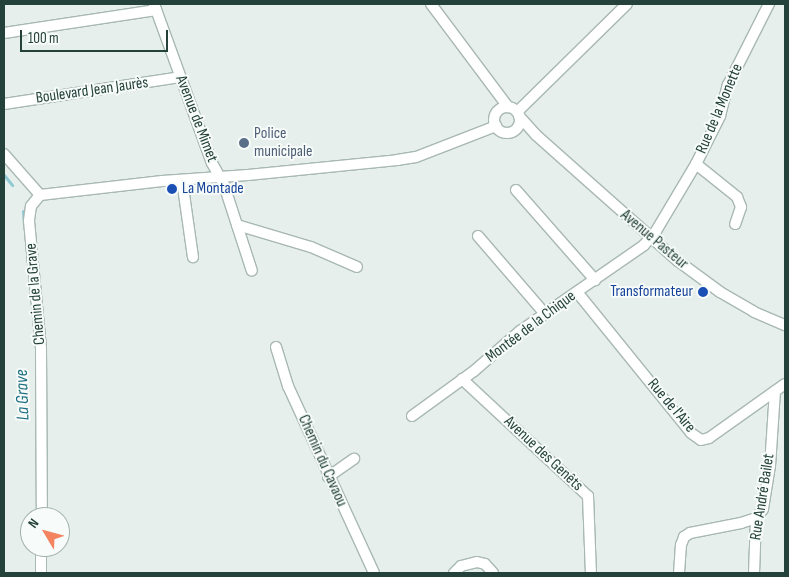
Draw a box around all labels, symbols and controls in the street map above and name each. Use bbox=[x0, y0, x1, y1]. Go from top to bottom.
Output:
scale bar bbox=[22, 20, 170, 52]
text: 100 m bbox=[28, 29, 59, 48]
street label: Rue de la Monette bbox=[692, 61, 748, 157]
street label: Avenue de Mimet bbox=[171, 73, 221, 165]
street label: Boulevard Jean Jaurès bbox=[35, 74, 149, 108]
place label: Police municipale bbox=[254, 124, 312, 162]
marker: Police municipale bbox=[238, 137, 250, 149]
place label: La Montade bbox=[182, 179, 244, 199]
marker: La Montade bbox=[166, 183, 178, 195]
street label: Avenue Pasteur bbox=[616, 206, 692, 274]
street label: Chemin de la Grave bbox=[22, 242, 50, 346]
place label: Transformateur bbox=[610, 282, 693, 302]
marker: Transformateur bbox=[697, 286, 709, 298]
street label: Montée de la Chique bbox=[482, 287, 580, 367]
water label: La Grave bbox=[11, 369, 35, 421]
street label: Rue de l'Aire bbox=[643, 375, 699, 437]
street label: Chemin du Cavaou bbox=[293, 412, 351, 510]
street label: Avenue des Genêts bbox=[499, 412, 587, 496]
street label: Rue André Bailet bbox=[747, 452, 779, 542]
north arrow bbox=[20, 507, 70, 557]
text: N bbox=[24, 515, 42, 531]

